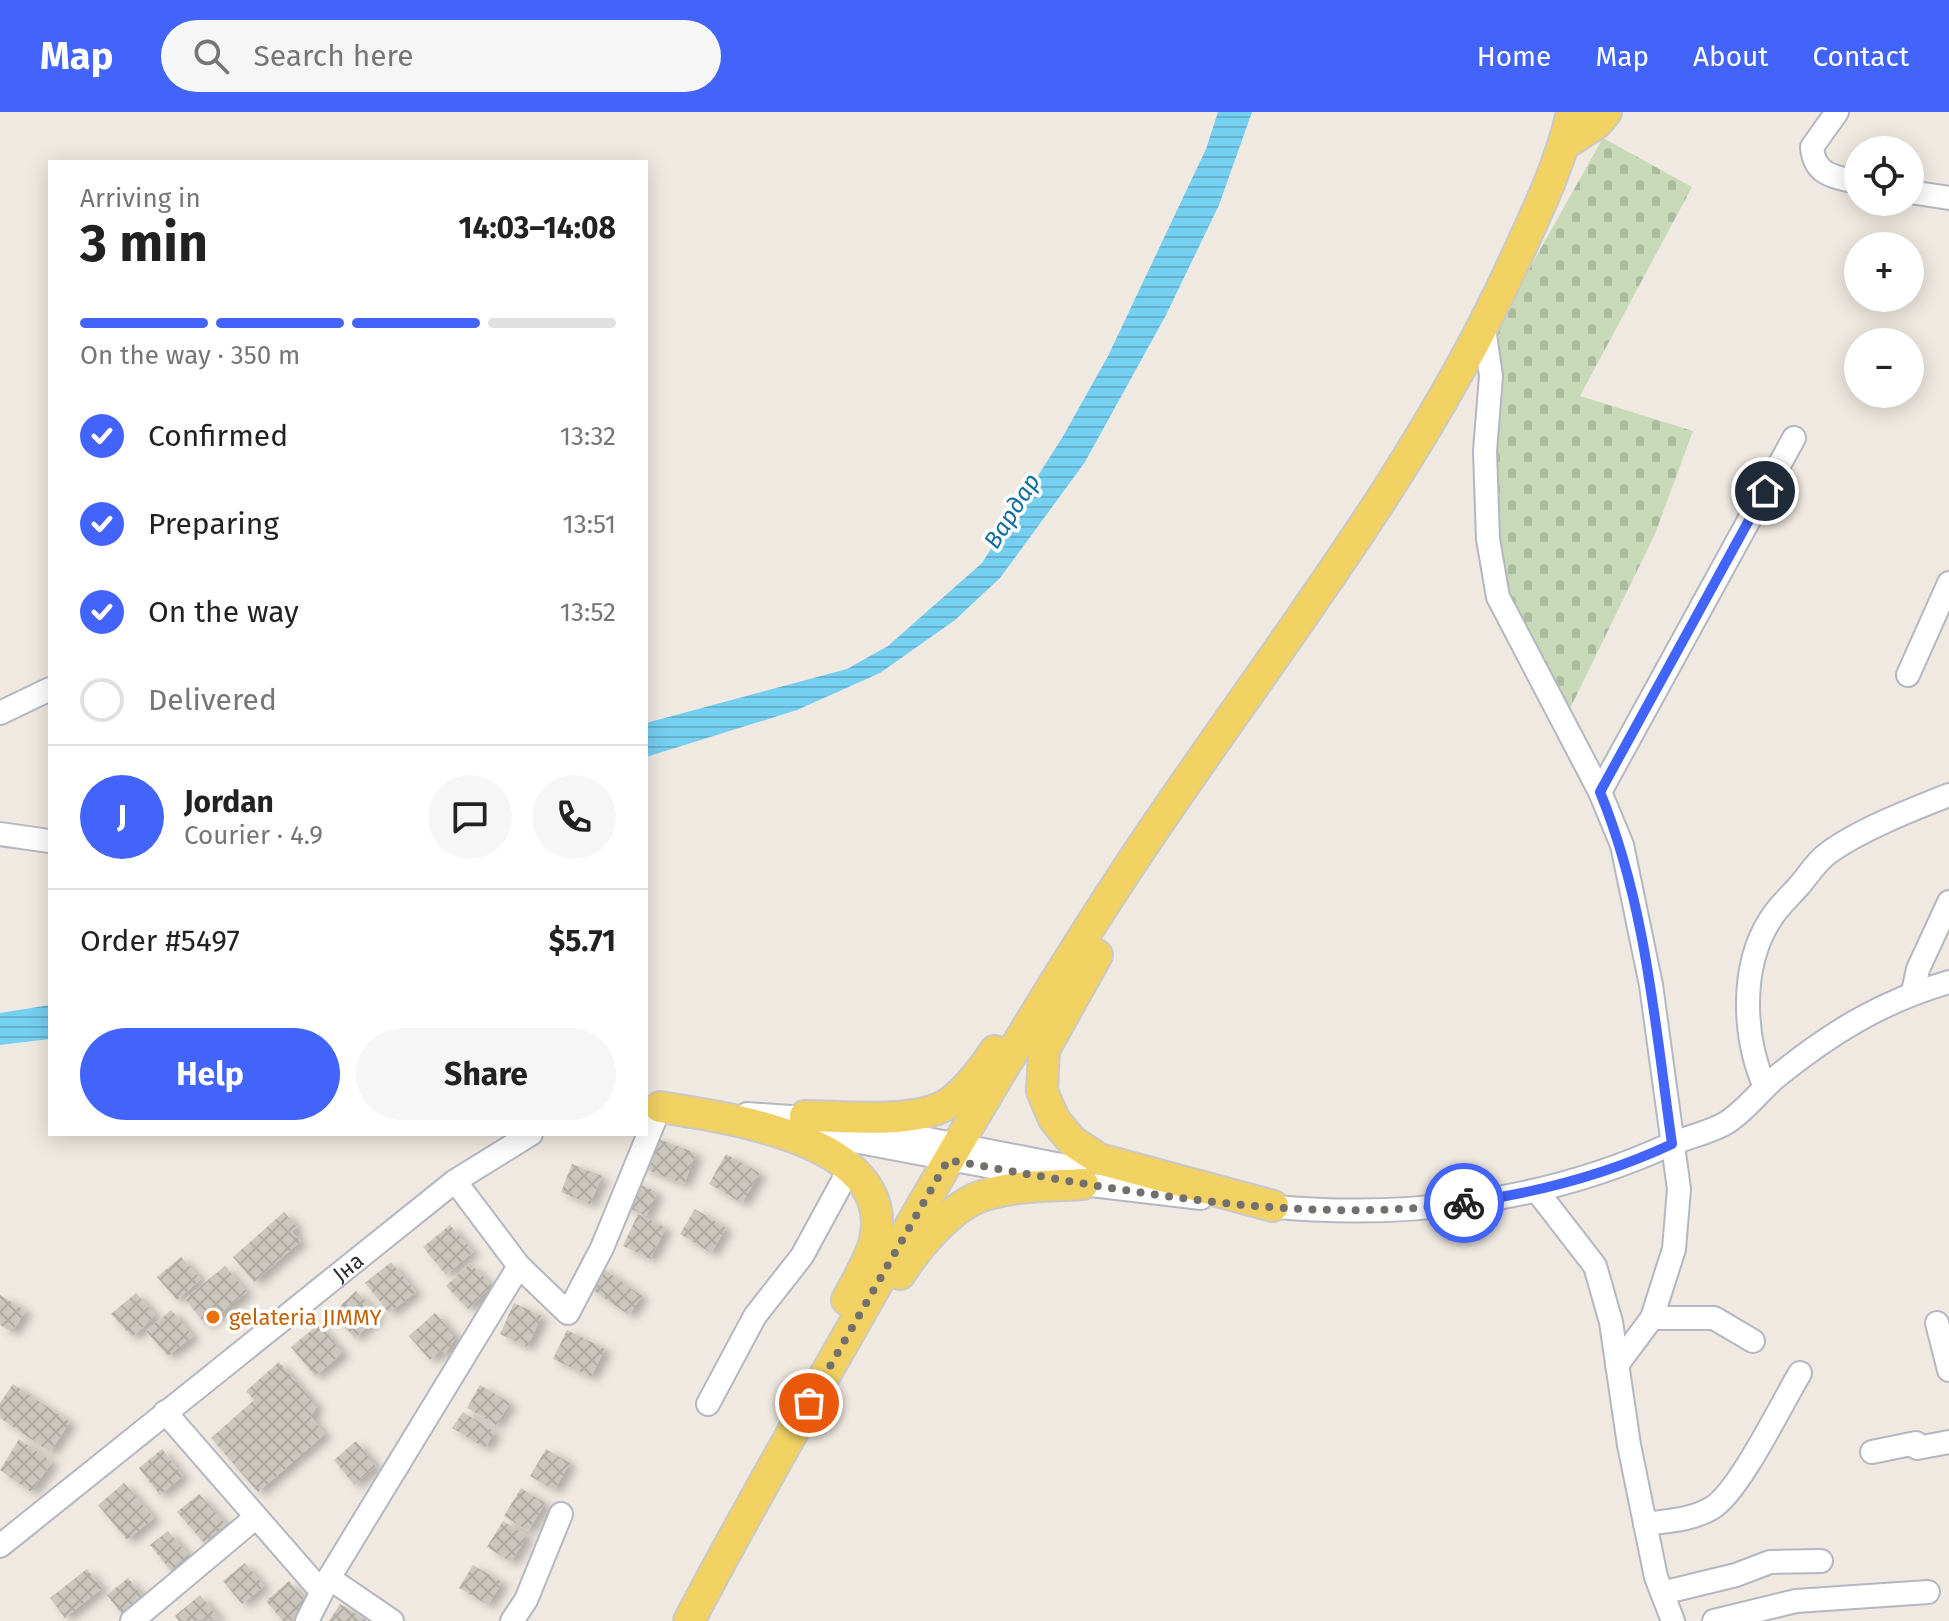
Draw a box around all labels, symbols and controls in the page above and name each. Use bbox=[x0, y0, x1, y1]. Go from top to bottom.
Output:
search box bbox=[161, 20, 721, 92]
text: Map bbox=[40, 33, 113, 79]
icon: search bbox=[189, 34, 233, 78]
text: Search here bbox=[253, 38, 414, 74]
text: Home bbox=[1477, 40, 1551, 73]
text: Map bbox=[1595, 40, 1649, 73]
text: About bbox=[1693, 40, 1768, 73]
text: Contact bbox=[1812, 40, 1909, 73]
map controls bbox=[1844, 136, 1924, 408]
button: locate bbox=[1844, 136, 1924, 216]
text: Arriving in bbox=[80, 183, 201, 214]
text: 14:03–14:08 bbox=[459, 210, 616, 246]
text: 3 min bbox=[80, 212, 208, 275]
button: + bbox=[1844, 232, 1924, 312]
button: − bbox=[1844, 328, 1924, 408]
text: On the way · 350 m bbox=[80, 340, 300, 371]
icon: check bbox=[80, 414, 124, 458]
text: Confirmed bbox=[148, 418, 288, 454]
text: 13:32 bbox=[560, 421, 616, 452]
pin bbox=[1731, 457, 1799, 525]
water label: Вардар bbox=[978, 468, 1046, 554]
icon: home bbox=[1743, 469, 1787, 513]
icon: check bbox=[80, 502, 124, 546]
text: Preparing bbox=[148, 506, 279, 542]
text: 13:51 bbox=[562, 509, 616, 540]
icon: check bbox=[80, 590, 124, 634]
text: On the way bbox=[148, 594, 299, 630]
text: 13:52 bbox=[560, 597, 616, 628]
text: Delivered bbox=[148, 682, 277, 718]
button: chat bbox=[428, 775, 512, 859]
button: phone bbox=[532, 775, 616, 859]
text: Jordan bbox=[184, 784, 274, 820]
text: J bbox=[117, 799, 127, 835]
text: Courier · 4.9 bbox=[184, 820, 323, 851]
text: Order #5497 bbox=[80, 923, 240, 959]
text: $5.71 bbox=[549, 923, 616, 959]
button: Help bbox=[80, 1028, 340, 1120]
button: Share bbox=[356, 1028, 616, 1120]
courier bbox=[1424, 1163, 1504, 1243]
icon: bike bbox=[1442, 1181, 1486, 1225]
street label: Јна bbox=[327, 1247, 369, 1288]
place label: gelateria JIMMY bbox=[229, 1304, 382, 1331]
marker: gelateria JIMMY bbox=[204, 1308, 222, 1326]
pin bbox=[775, 1369, 843, 1437]
icon: bag bbox=[787, 1381, 831, 1425]

